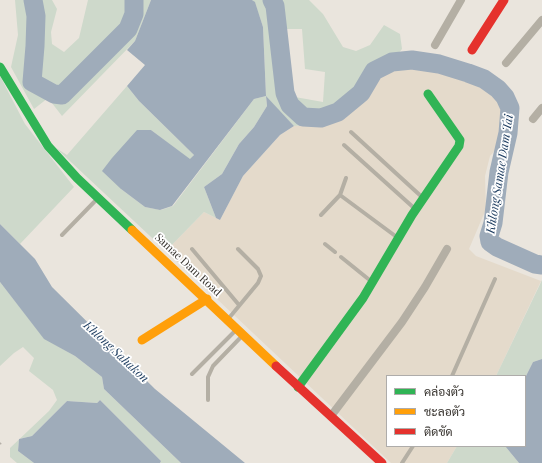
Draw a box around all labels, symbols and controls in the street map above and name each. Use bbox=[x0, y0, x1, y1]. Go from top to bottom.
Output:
water label: Khlong Samae Dam Tai bbox=[483, 113, 517, 235]
street label: Samae Dam Road bbox=[152, 231, 224, 299]
water label: Khlong Sahakon bbox=[80, 318, 152, 386]
legend bbox=[386, 375, 526, 447]
text: คล่องตัว bbox=[424, 383, 464, 399]
text: ชะลอตัว bbox=[424, 403, 465, 419]
text: ติดขัด bbox=[424, 423, 453, 439]

